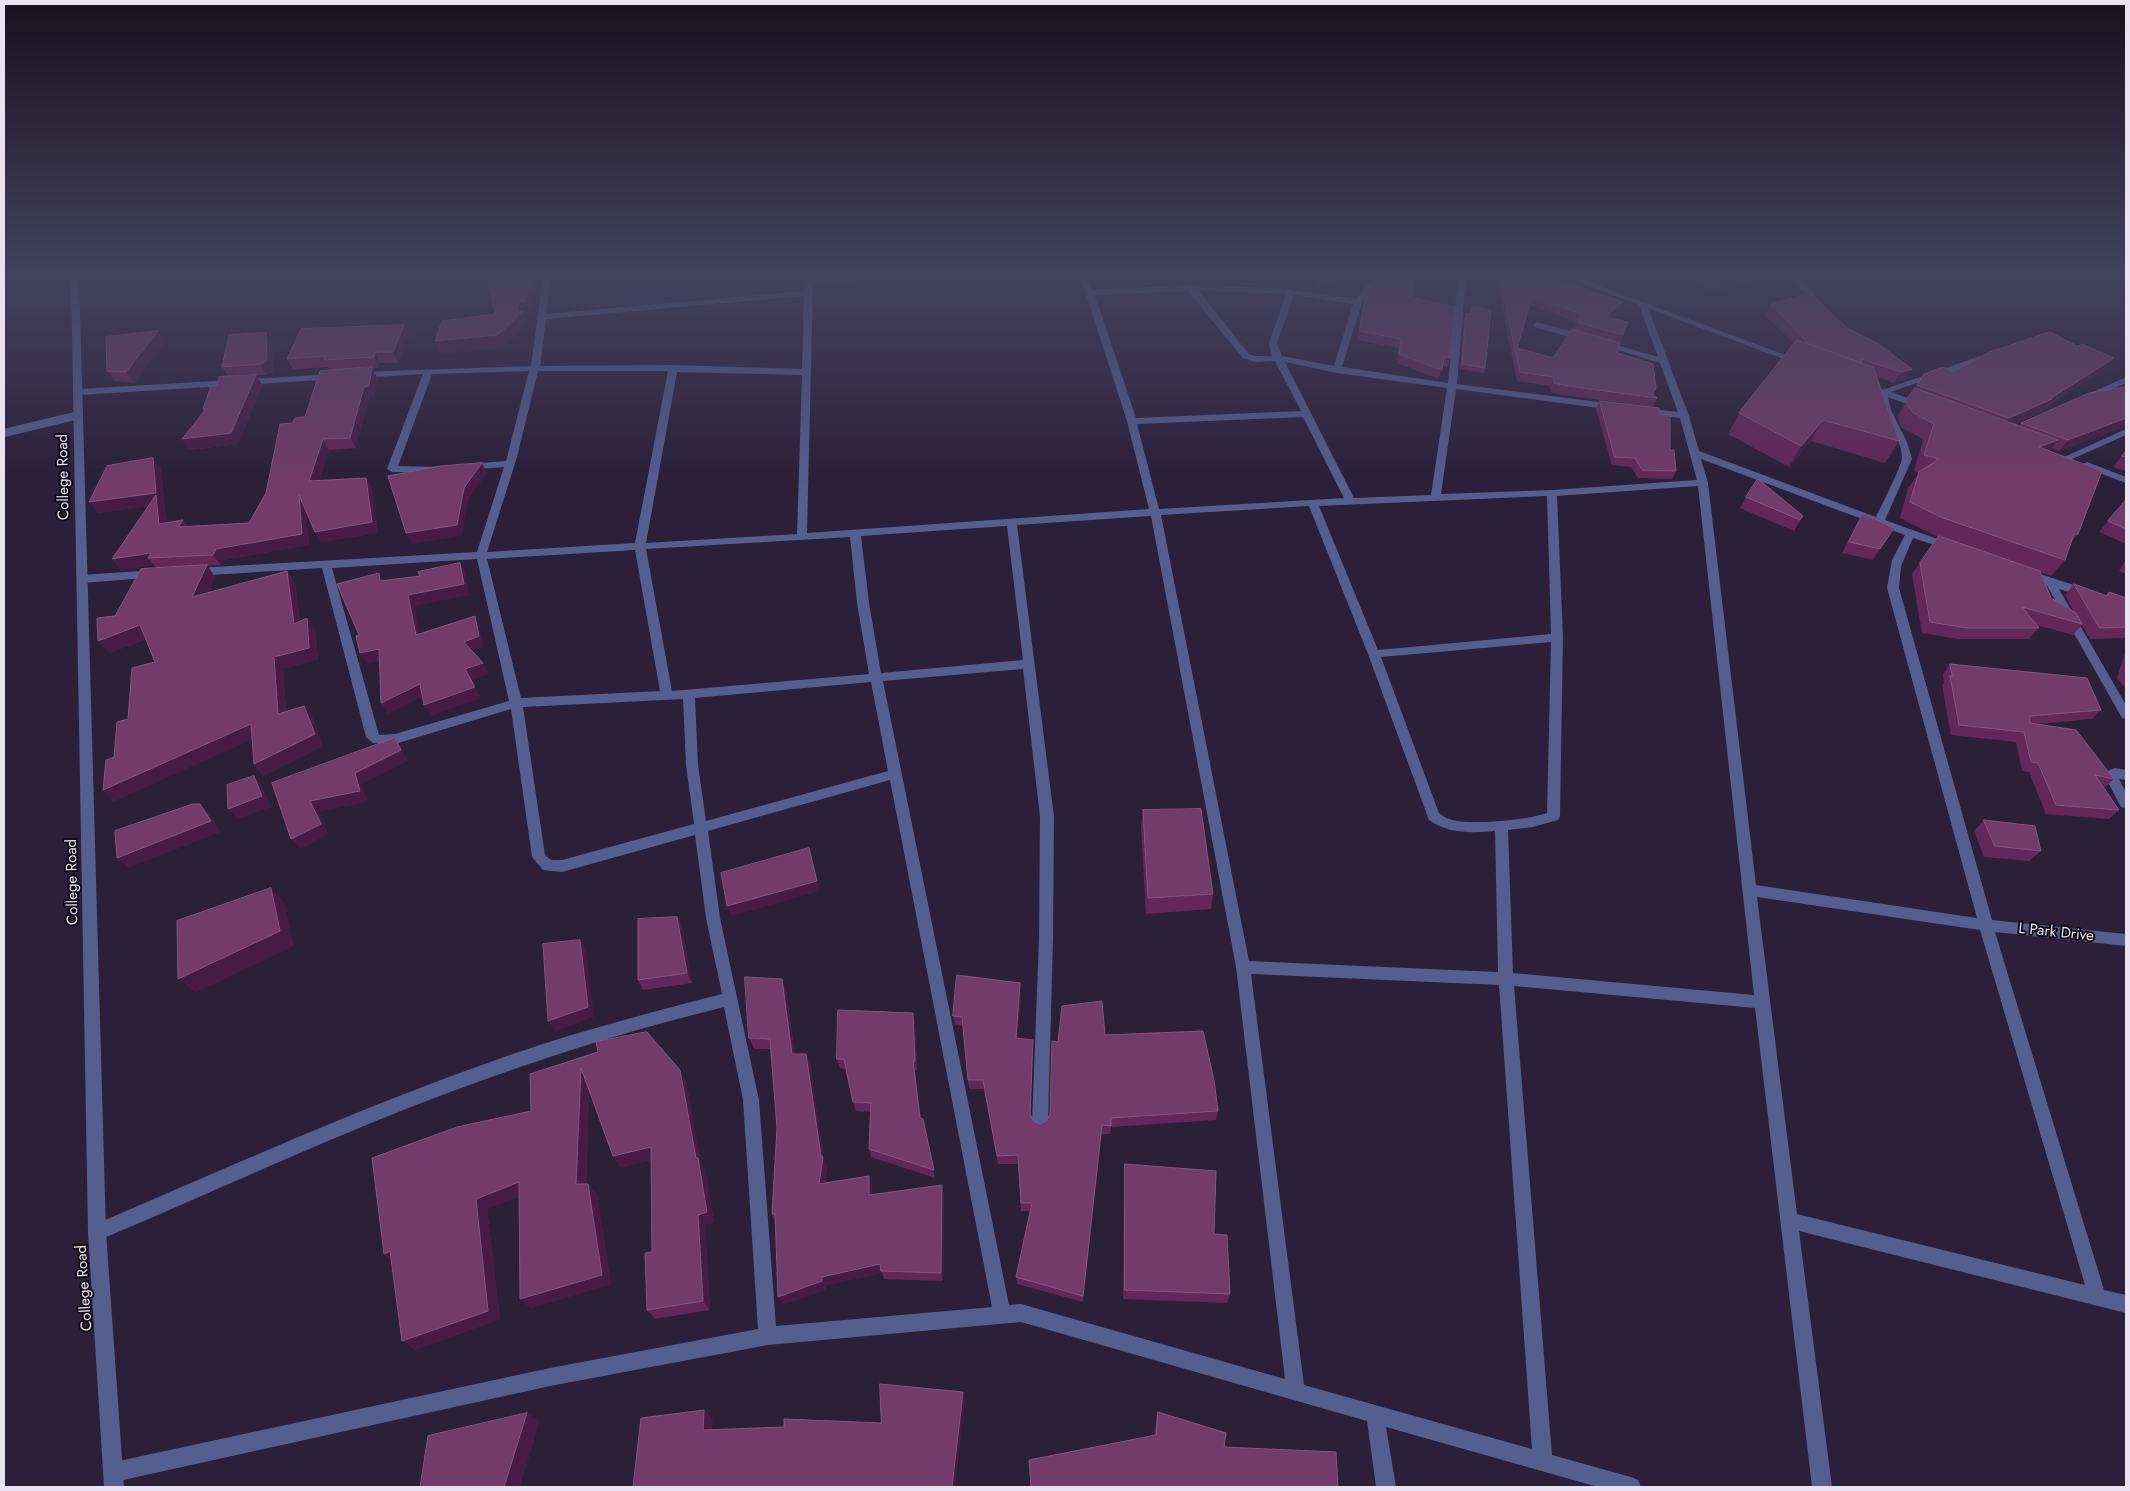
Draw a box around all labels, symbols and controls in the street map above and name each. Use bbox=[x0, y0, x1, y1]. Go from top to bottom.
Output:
street label: College Road bbox=[54, 434, 74, 520]
street label: College Road bbox=[63, 839, 83, 925]
street label: L Park Drive bbox=[2017, 920, 2095, 946]
street label: College Road bbox=[73, 1244, 97, 1332]

